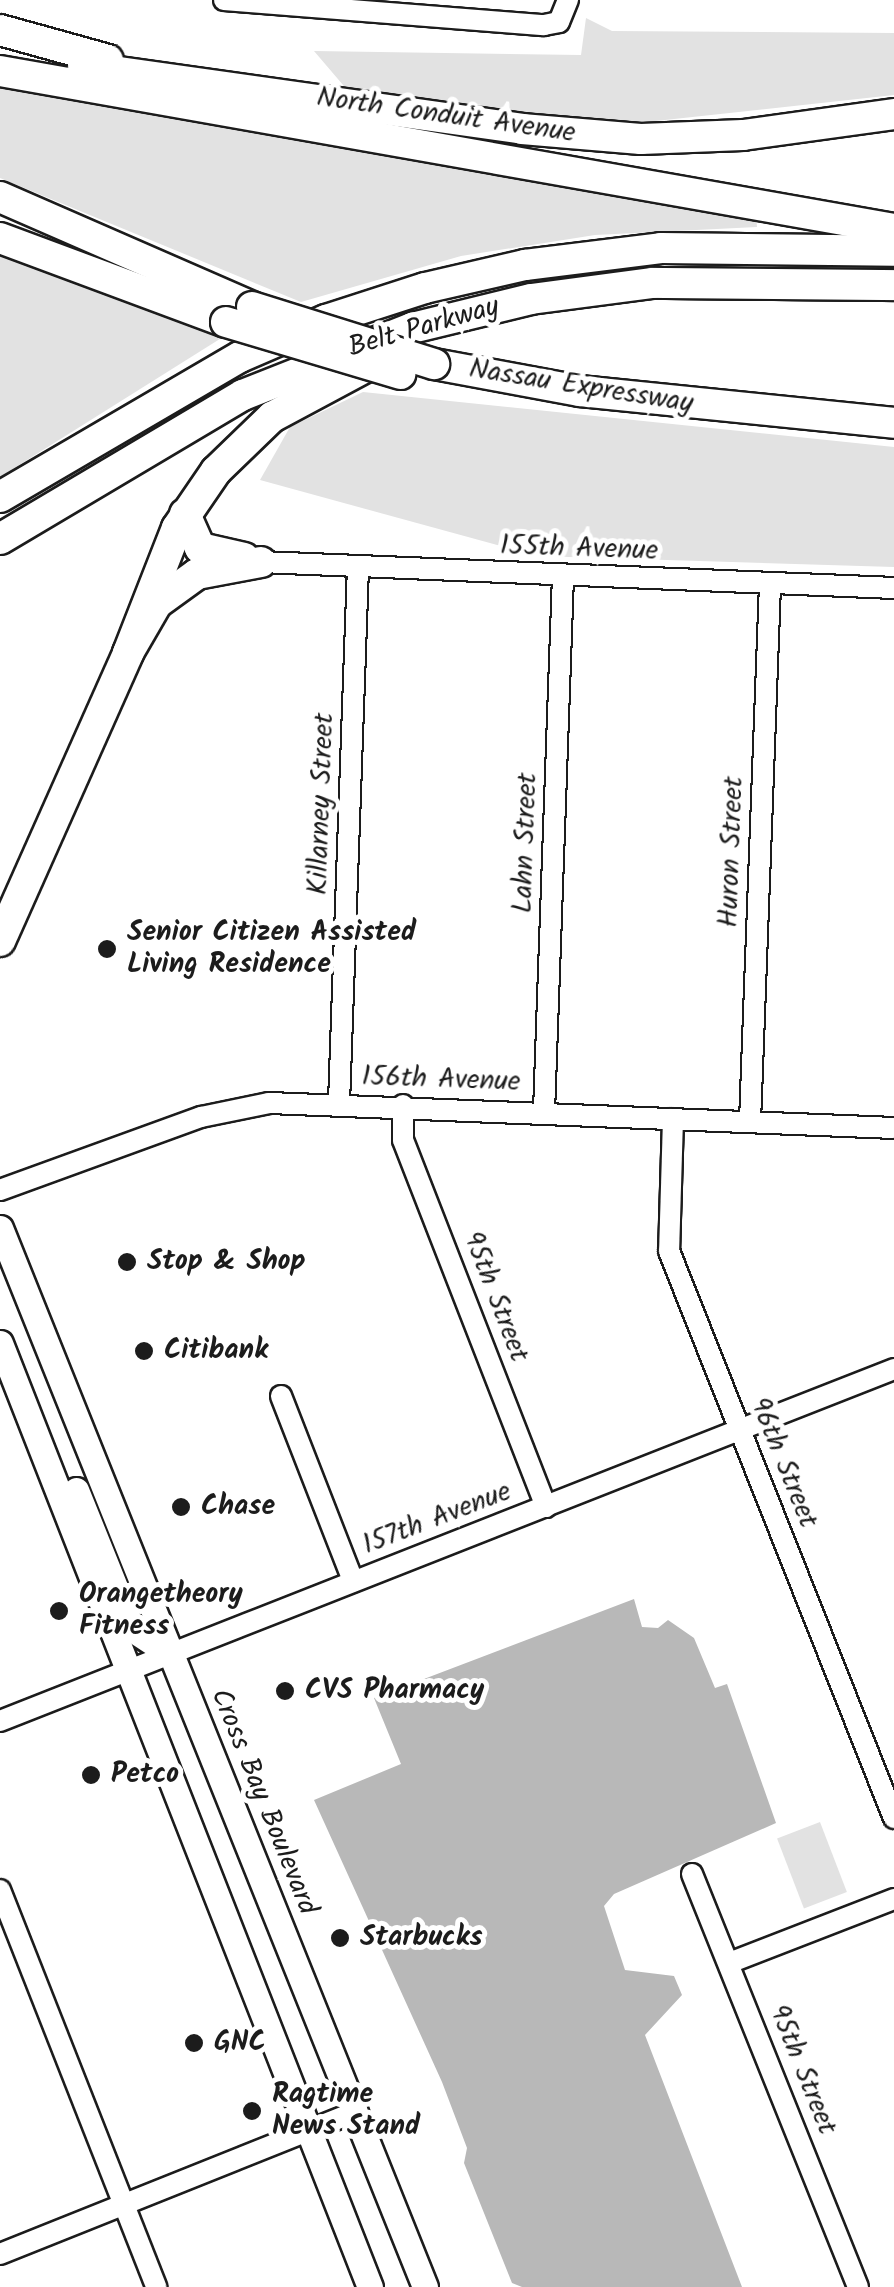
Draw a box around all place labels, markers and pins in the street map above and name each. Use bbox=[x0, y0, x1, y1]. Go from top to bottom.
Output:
place label: Senior Citizen Assisted Living Residence bbox=[127, 916, 416, 982]
marker: Senior Citizen Assisted Living Residence bbox=[96, 938, 118, 960]
place label: Stop & Shop bbox=[147, 1245, 306, 1279]
marker: Stop & Shop bbox=[116, 1251, 138, 1273]
place label: Citibank bbox=[164, 1334, 268, 1368]
marker: Citibank bbox=[133, 1340, 155, 1362]
place label: Chase bbox=[201, 1490, 275, 1524]
marker: Chase bbox=[170, 1496, 192, 1518]
place label: Orangetheory Fitness bbox=[79, 1578, 243, 1644]
marker: Orangetheory Fitness bbox=[48, 1600, 70, 1622]
place label: CVS Pharmacy bbox=[305, 1674, 484, 1708]
marker: CVS Pharmacy bbox=[274, 1680, 296, 1702]
place label: Petco bbox=[111, 1758, 179, 1792]
marker: Petco bbox=[80, 1764, 102, 1786]
place label: Starbucks bbox=[360, 1921, 483, 1955]
marker: Starbucks bbox=[329, 1927, 351, 1949]
place label: GNC bbox=[214, 2026, 266, 2060]
marker: GNC bbox=[183, 2032, 205, 2054]
place label: Ragtime News Stand bbox=[272, 2078, 420, 2144]
marker: Ragtime News Stand bbox=[241, 2100, 263, 2122]

